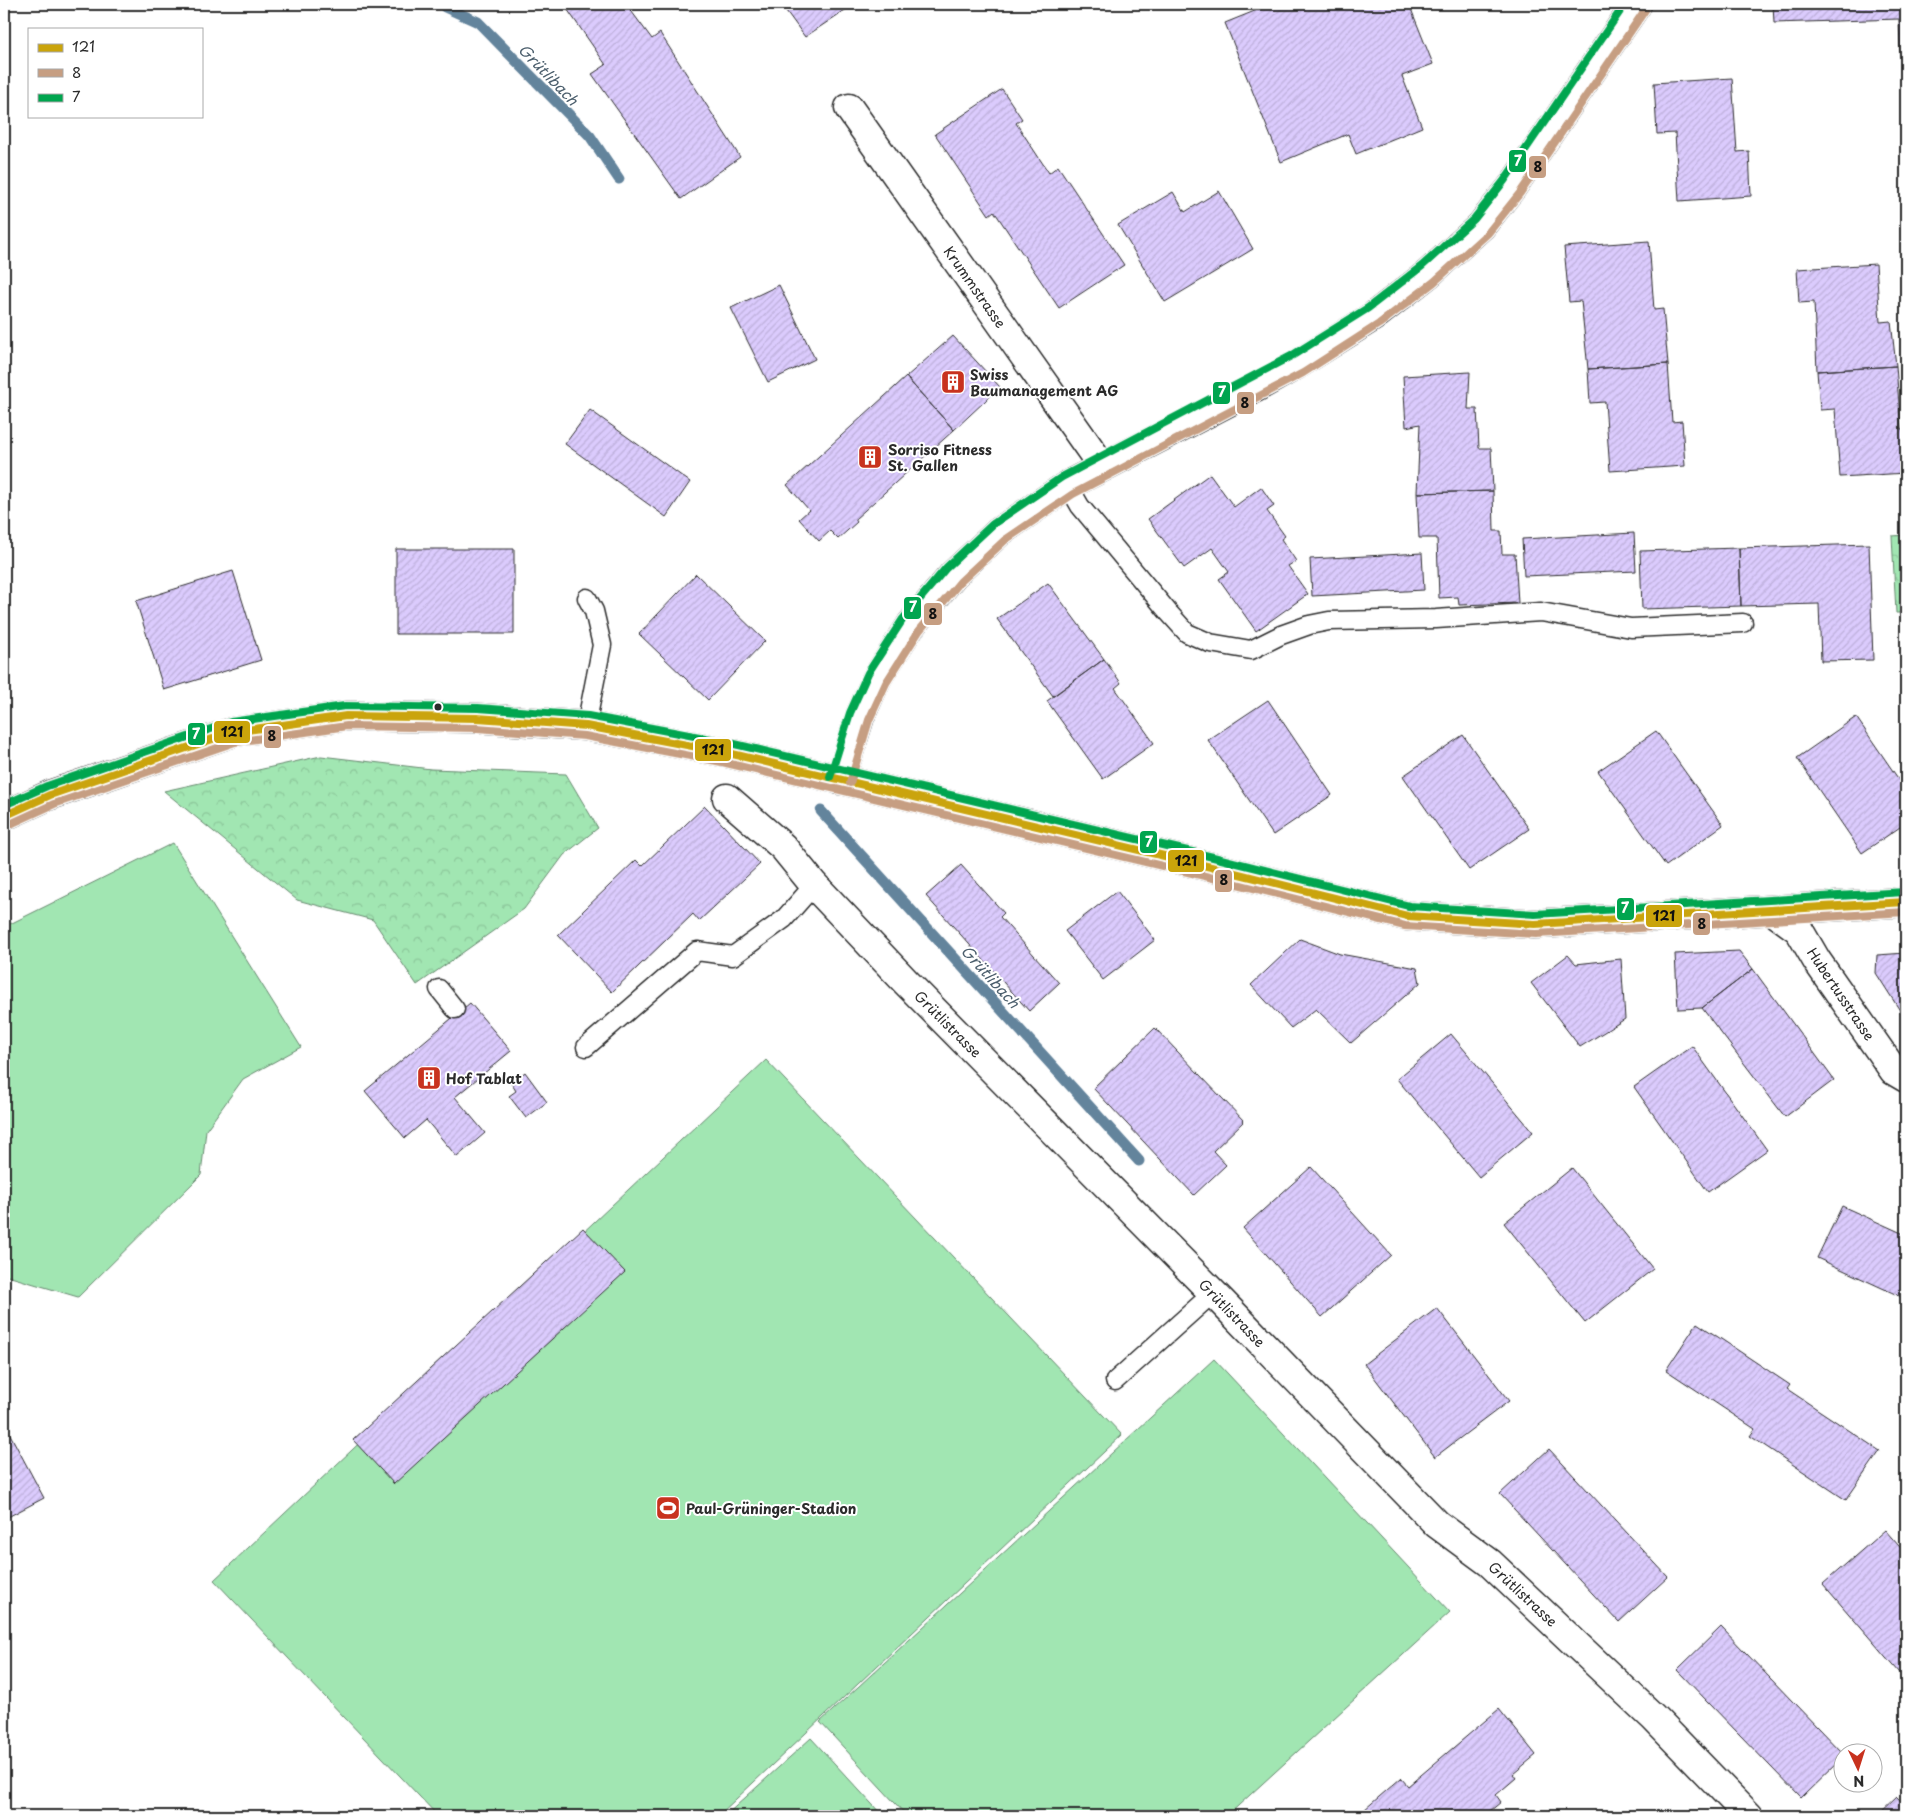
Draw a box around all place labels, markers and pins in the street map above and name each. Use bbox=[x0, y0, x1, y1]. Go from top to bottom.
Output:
place label: Swiss Baumanagement AG bbox=[970, 364, 1118, 401]
building icon: Swiss Baumanagement AG bbox=[940, 369, 966, 395]
place label: Sorriso Fitness St. Gallen bbox=[888, 439, 992, 476]
building icon: Sorriso Fitness St. Gallen bbox=[857, 444, 883, 470]
unlabelled marker bbox=[433, 702, 443, 712]
building icon: Hof Tablat bbox=[416, 1065, 442, 1091]
place label: Hof Tablat bbox=[446, 1068, 522, 1089]
sports icon: Paul-Grüninger-Stadion bbox=[655, 1495, 681, 1521]
place label: Paul-Grüninger-Stadion bbox=[686, 1498, 856, 1519]

